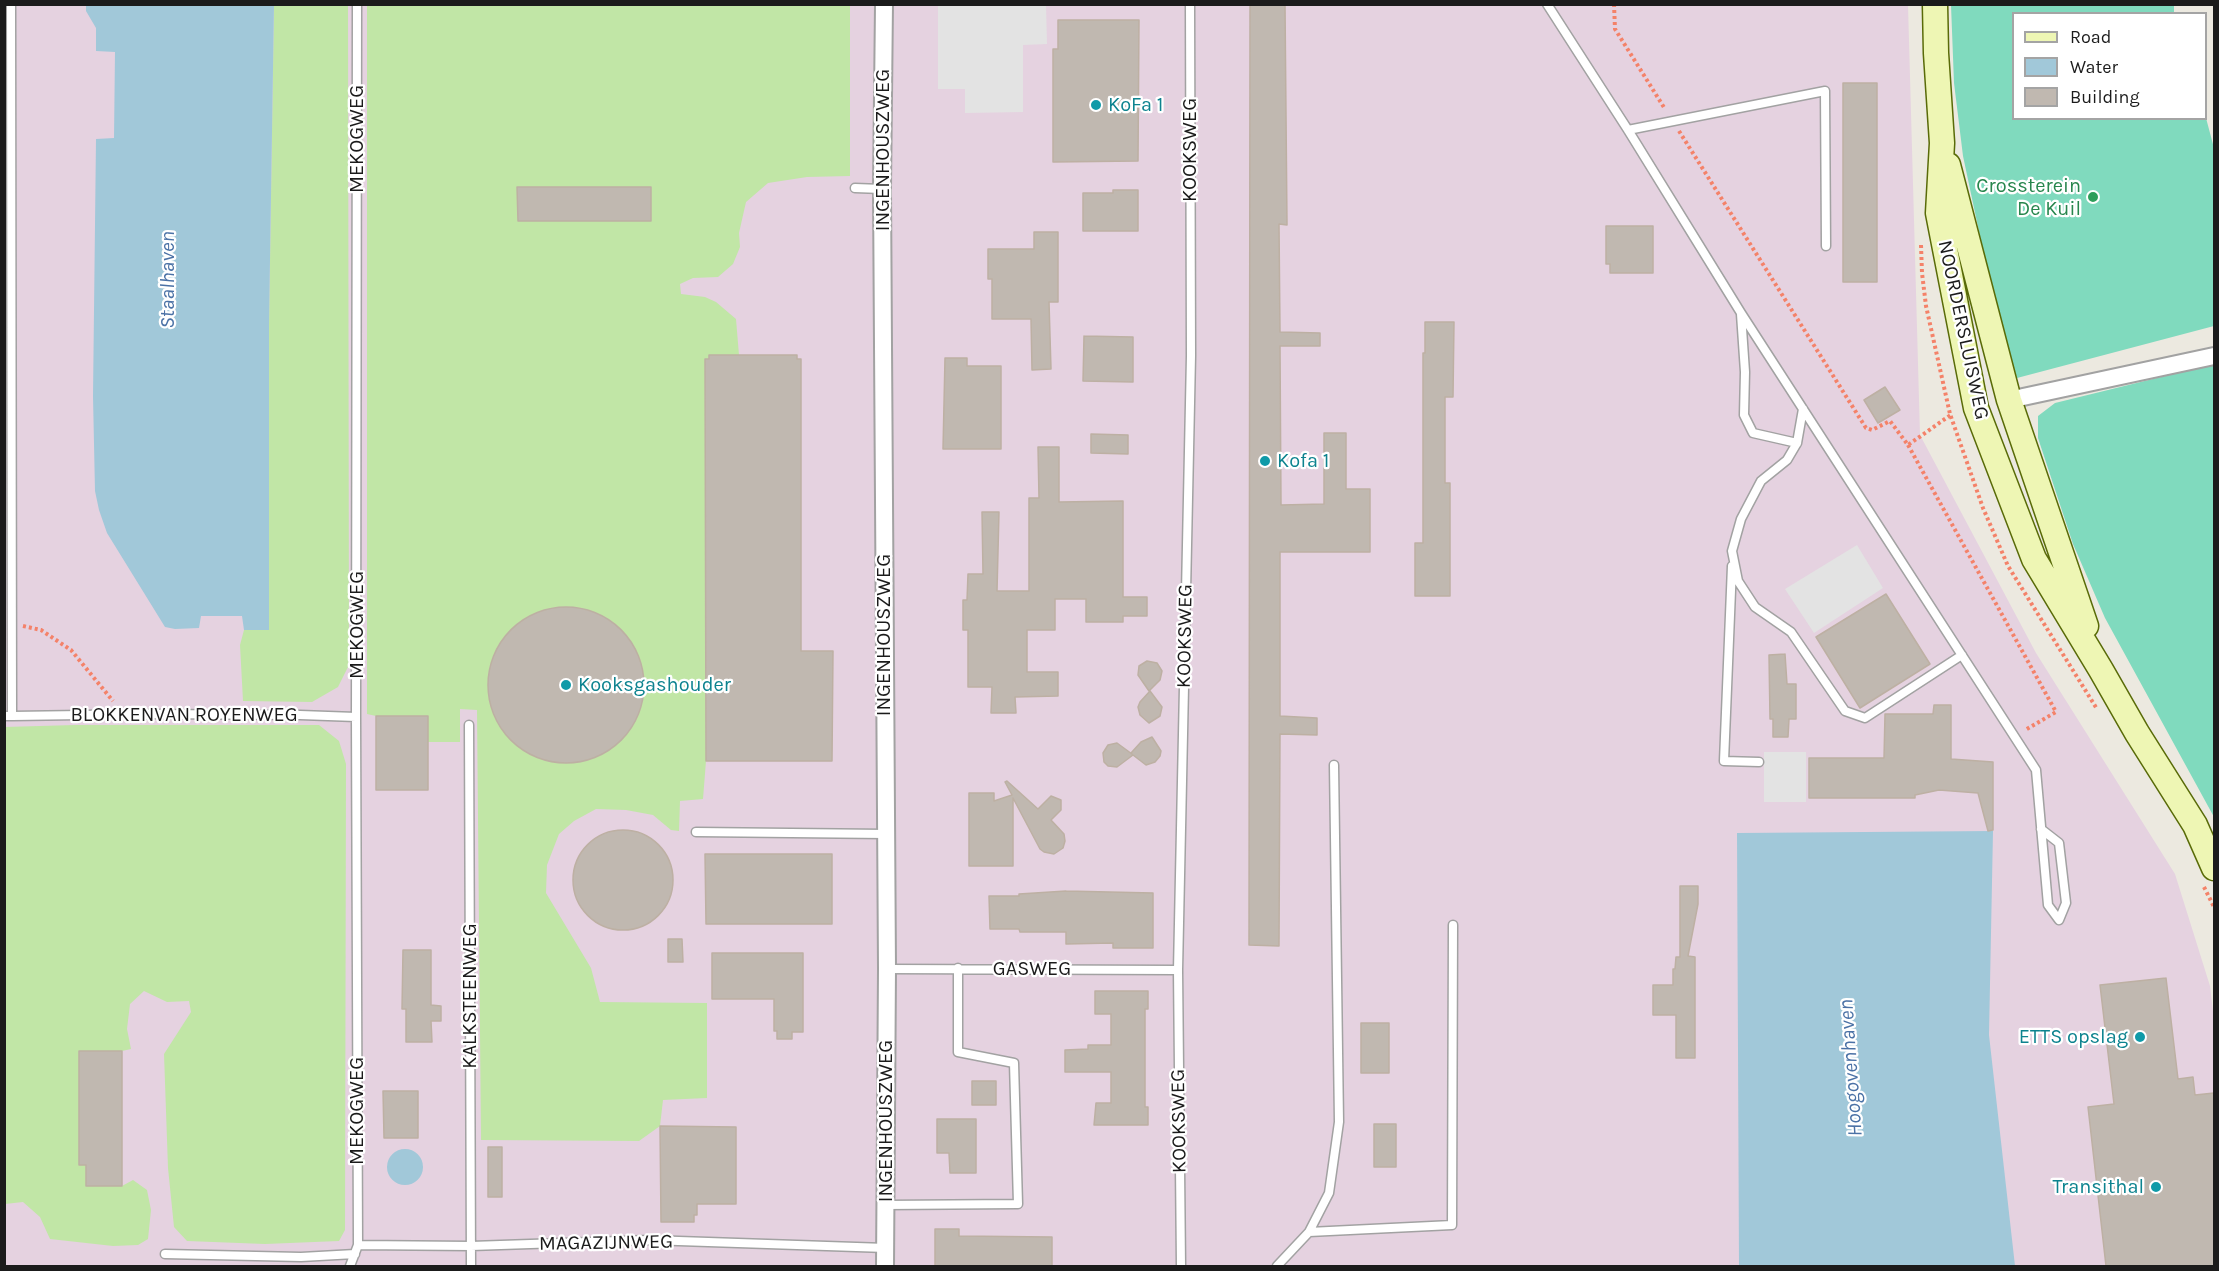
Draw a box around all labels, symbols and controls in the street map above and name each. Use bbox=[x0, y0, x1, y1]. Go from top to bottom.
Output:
legend bbox=[2012, 12, 2207, 120]
text: Road bbox=[2070, 26, 2111, 48]
text: Water bbox=[2070, 56, 2118, 78]
street label: INGENHOUSZWEG bbox=[871, 69, 895, 231]
street label: MEKOGWEG bbox=[345, 85, 369, 193]
text: Building bbox=[2070, 86, 2140, 108]
place label: KoFa 1 bbox=[1108, 93, 1163, 117]
marker: KoFa 1 bbox=[1089, 98, 1103, 112]
street label: KOOKSWEG bbox=[1178, 98, 1202, 202]
place label: Crossterein De Kuil bbox=[1976, 174, 2081, 221]
marker: Crossterein De Kuil bbox=[2086, 190, 2100, 204]
water label: Staalhaven bbox=[155, 231, 181, 329]
street label: NOORDERSLUISWEG bbox=[1932, 238, 1994, 422]
place label: Kofa 1 bbox=[1277, 449, 1329, 473]
marker: Kofa 1 bbox=[1258, 454, 1272, 468]
street label: INGENHOUSZWEG bbox=[872, 554, 896, 716]
street label: MEKOGWEG bbox=[345, 571, 369, 679]
street label: KOOKSWEG bbox=[1172, 584, 1198, 688]
place label: Kooksgashouder bbox=[578, 673, 731, 697]
marker: Kooksgashouder bbox=[559, 678, 573, 692]
street label: BLOKKENVAN ROYENWEG bbox=[70, 703, 298, 727]
street label: KALKSTEENWEG bbox=[458, 923, 482, 1069]
street label: GASWEG bbox=[993, 957, 1071, 981]
water label: Hoogovenhaven bbox=[1834, 999, 1868, 1137]
place label: ETTS opslag bbox=[2019, 1025, 2128, 1049]
marker: ETTS opslag bbox=[2133, 1030, 2147, 1044]
street label: INGENHOUSZWEG bbox=[874, 1040, 898, 1202]
street label: MEKOGWEG bbox=[345, 1057, 369, 1165]
street label: KOOKSWEG bbox=[1166, 1069, 1192, 1173]
place label: Transithal bbox=[2052, 1175, 2144, 1199]
marker: Transithal bbox=[2149, 1180, 2163, 1194]
street label: MAGAZIJNWEG bbox=[539, 1230, 673, 1256]

